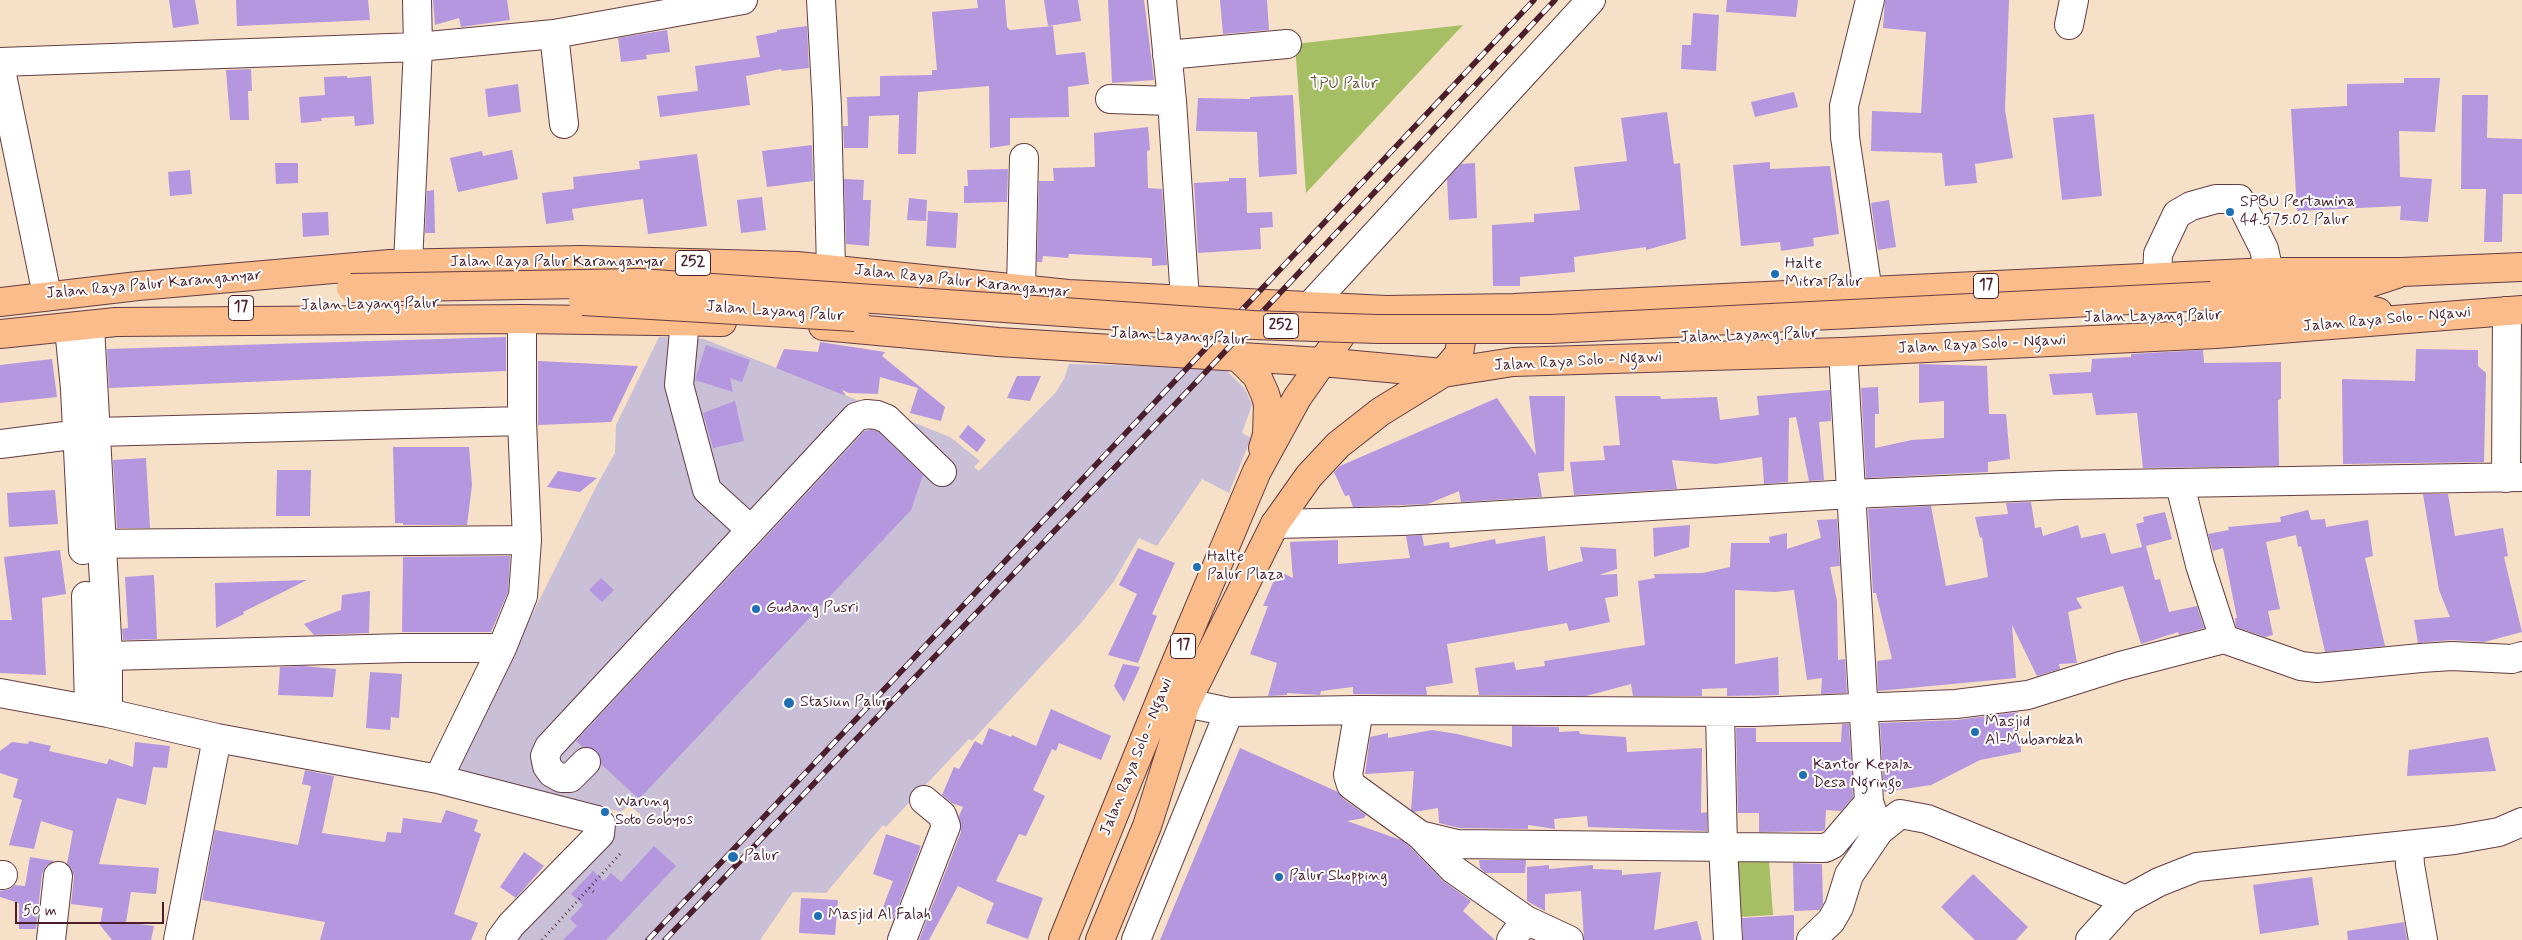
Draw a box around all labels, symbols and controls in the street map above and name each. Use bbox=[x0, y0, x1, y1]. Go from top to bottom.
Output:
park label: TPU Palur bbox=[1310, 75, 1378, 95]
place label: SPBU Pertamina 44.575.02 Palur bbox=[2240, 193, 2355, 231]
marker: SPBU Pertamina 44.575.02 Palur bbox=[2224, 206, 2236, 218]
road number: 252 bbox=[676, 250, 710, 276]
street label: Jalan Raya Palur Karanganyar bbox=[450, 253, 666, 273]
place label: Halte Mitra Palur bbox=[1785, 255, 1862, 293]
street label: Jalan Raya Palur Karanganyar bbox=[853, 261, 1071, 303]
street label: Jalan Raya Palur Karanganyar bbox=[45, 266, 263, 304]
marker: Halte Mitra Palur bbox=[1769, 268, 1781, 280]
road number: 17 bbox=[1974, 274, 1998, 298]
street label: Jalan Layang Palur bbox=[301, 294, 439, 316]
road number: 17 bbox=[228, 296, 254, 320]
street label: Jalan Layang Palur bbox=[705, 298, 845, 326]
street label: Jalan Raya Solo - Ngawi bbox=[2302, 303, 2472, 337]
street label: Jalan Layang Palur bbox=[2084, 306, 2222, 328]
road number: 252 bbox=[1264, 314, 1298, 338]
street label: Jalan Layang Palur bbox=[1109, 324, 1249, 350]
street label: Jalan Layang Palur bbox=[1679, 324, 1819, 348]
street label: Jalan Raya Solo - Ngawi bbox=[1897, 331, 2067, 359]
street label: Jalan Raya Solo - Ngawi bbox=[1493, 348, 1663, 376]
place label: Halte Palur Plaza bbox=[1207, 548, 1284, 586]
marker: Halte Palur Plaza bbox=[1191, 561, 1203, 573]
place label: Gudang Pusri bbox=[766, 599, 859, 619]
marker: Gudang Pusri bbox=[750, 603, 762, 615]
road number: 17 bbox=[1170, 634, 1196, 658]
street label: Jalan Raya Solo - Ngawi bbox=[1097, 675, 1177, 839]
place label: Stasiun Palur bbox=[800, 693, 889, 713]
marker: Stasiun Palur bbox=[782, 696, 796, 710]
place label: Masjid Al-Mubarokah bbox=[1985, 713, 2083, 751]
marker: Masjid Al-Mubarokah bbox=[1969, 726, 1981, 738]
place label: Kantor Kepala Desa Ngringo bbox=[1813, 756, 1912, 794]
marker: Kantor Kepala Desa Ngringo bbox=[1797, 769, 1809, 781]
place label: Warung Soto Gobyos bbox=[615, 793, 693, 831]
marker: Warung Soto Gobyos bbox=[599, 806, 611, 818]
place label: Palur bbox=[744, 847, 779, 867]
marker: Palur bbox=[726, 850, 740, 864]
place label: Palur Shopping bbox=[1289, 867, 1387, 887]
marker: Palur Shopping bbox=[1273, 871, 1285, 883]
scale bar bbox=[18, 892, 166, 924]
text: 50 m bbox=[23, 901, 57, 921]
place label: Masjid Al Falah bbox=[828, 906, 931, 926]
marker: Masjid Al Falah bbox=[812, 910, 824, 922]

